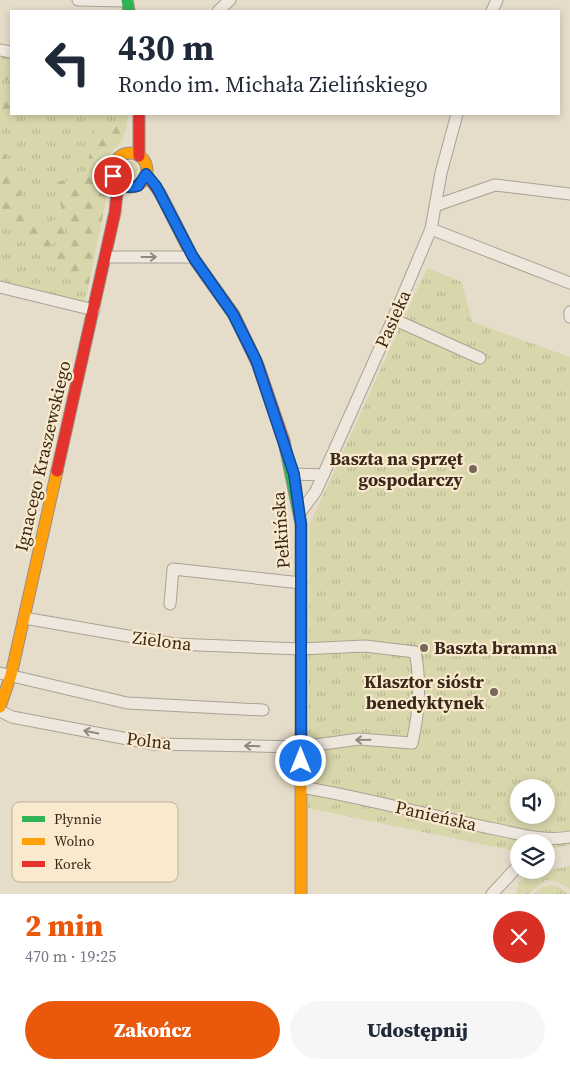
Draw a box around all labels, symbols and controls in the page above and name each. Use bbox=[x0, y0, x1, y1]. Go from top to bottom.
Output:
text: 430 m bbox=[118, 24, 214, 72]
icon: left bbox=[35, 30, 100, 95]
text: Rondo im. Michała Zielińskiego bbox=[118, 69, 428, 99]
pin bbox=[92, 155, 134, 197]
icon: arrive bbox=[99, 162, 127, 190]
one-way arrow bbox=[140, 252, 157, 262]
street label: Pasieka bbox=[369, 285, 417, 352]
street label: Ignacego Kraszewskiego bbox=[8, 358, 77, 554]
place label: Baszta na sprzęt gospodarczy bbox=[329, 446, 464, 492]
marker: Baszta na sprzęt gospodarczy bbox=[467, 463, 479, 475]
street label: Pełkińska bbox=[265, 490, 296, 570]
street label: Zielona bbox=[131, 624, 194, 657]
place label: Baszta bramna bbox=[434, 635, 557, 660]
marker: Baszta bramna bbox=[418, 642, 430, 654]
place label: Klasztor sióstr benedyktynek bbox=[364, 669, 485, 715]
marker: Klasztor sióstr benedyktynek bbox=[488, 686, 500, 698]
street label: Polna bbox=[125, 725, 174, 756]
one-way arrow bbox=[83, 727, 99, 736]
position arrow bbox=[274, 734, 326, 786]
one-way arrow bbox=[355, 735, 372, 745]
one-way arrow bbox=[244, 741, 260, 751]
map controls bbox=[510, 779, 555, 879]
button: sound bbox=[510, 779, 555, 824]
street label: Panieńska bbox=[393, 794, 480, 837]
legend bbox=[12, 802, 178, 882]
text: Płynnie bbox=[54, 809, 102, 829]
text: Wolno bbox=[54, 831, 95, 851]
button: layers bbox=[510, 834, 555, 879]
text: Korek bbox=[54, 854, 92, 874]
text: 2 min bbox=[25, 905, 103, 946]
button: close bbox=[493, 911, 545, 963]
text: 470 m · 19:25 bbox=[25, 945, 116, 967]
button: Zakończ bbox=[25, 1001, 280, 1059]
button: Udostępnij bbox=[290, 1001, 545, 1059]

